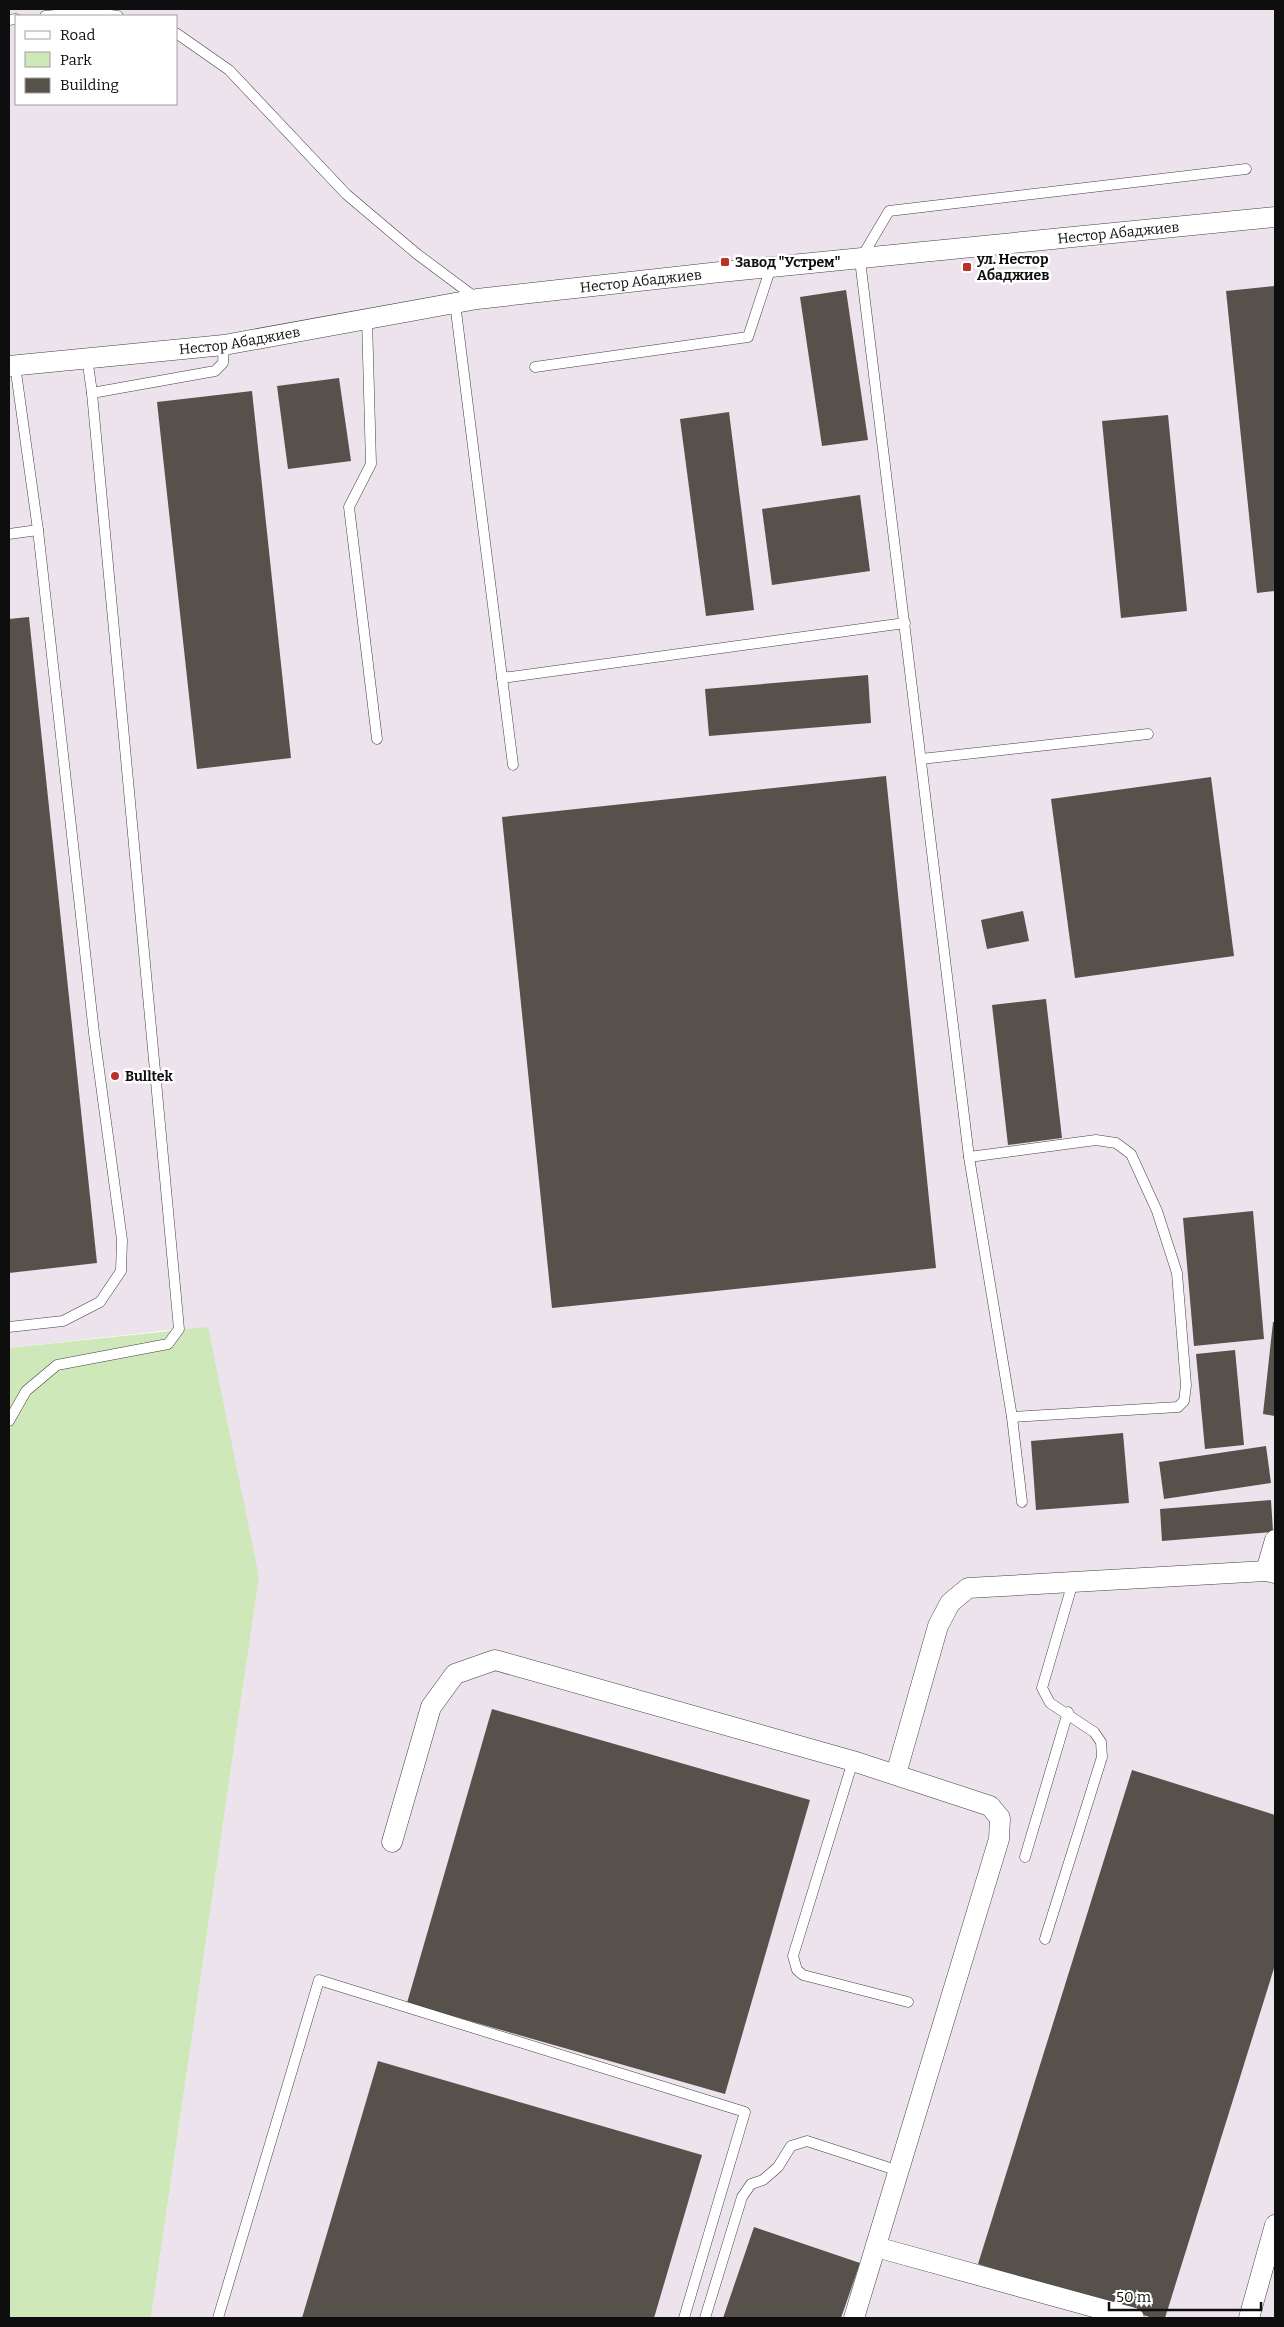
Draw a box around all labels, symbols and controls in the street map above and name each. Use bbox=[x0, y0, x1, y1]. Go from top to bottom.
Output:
legend bbox=[15, 15, 178, 105]
text: Road bbox=[60, 26, 95, 44]
text: Park bbox=[60, 51, 92, 69]
text: Building bbox=[60, 76, 119, 94]
street label: Нестор Абаджиев bbox=[1057, 219, 1180, 248]
place label: ул. Нестор Абаджиев bbox=[976, 251, 1049, 284]
place label: Завод "Устрем" bbox=[735, 254, 841, 271]
marker: Завод "Устрем" bbox=[719, 256, 731, 268]
marker: ул. Нестор Абаджиев bbox=[961, 261, 973, 273]
street label: Нестор Абаджиев bbox=[579, 266, 703, 296]
street label: Нестор Абаджиев bbox=[178, 323, 302, 358]
place label: Bulltek bbox=[125, 1068, 173, 1085]
marker: Bulltek bbox=[109, 1070, 121, 1082]
scale bar bbox=[1109, 2280, 1262, 2312]
text: 50 m bbox=[1116, 2288, 1152, 2306]

